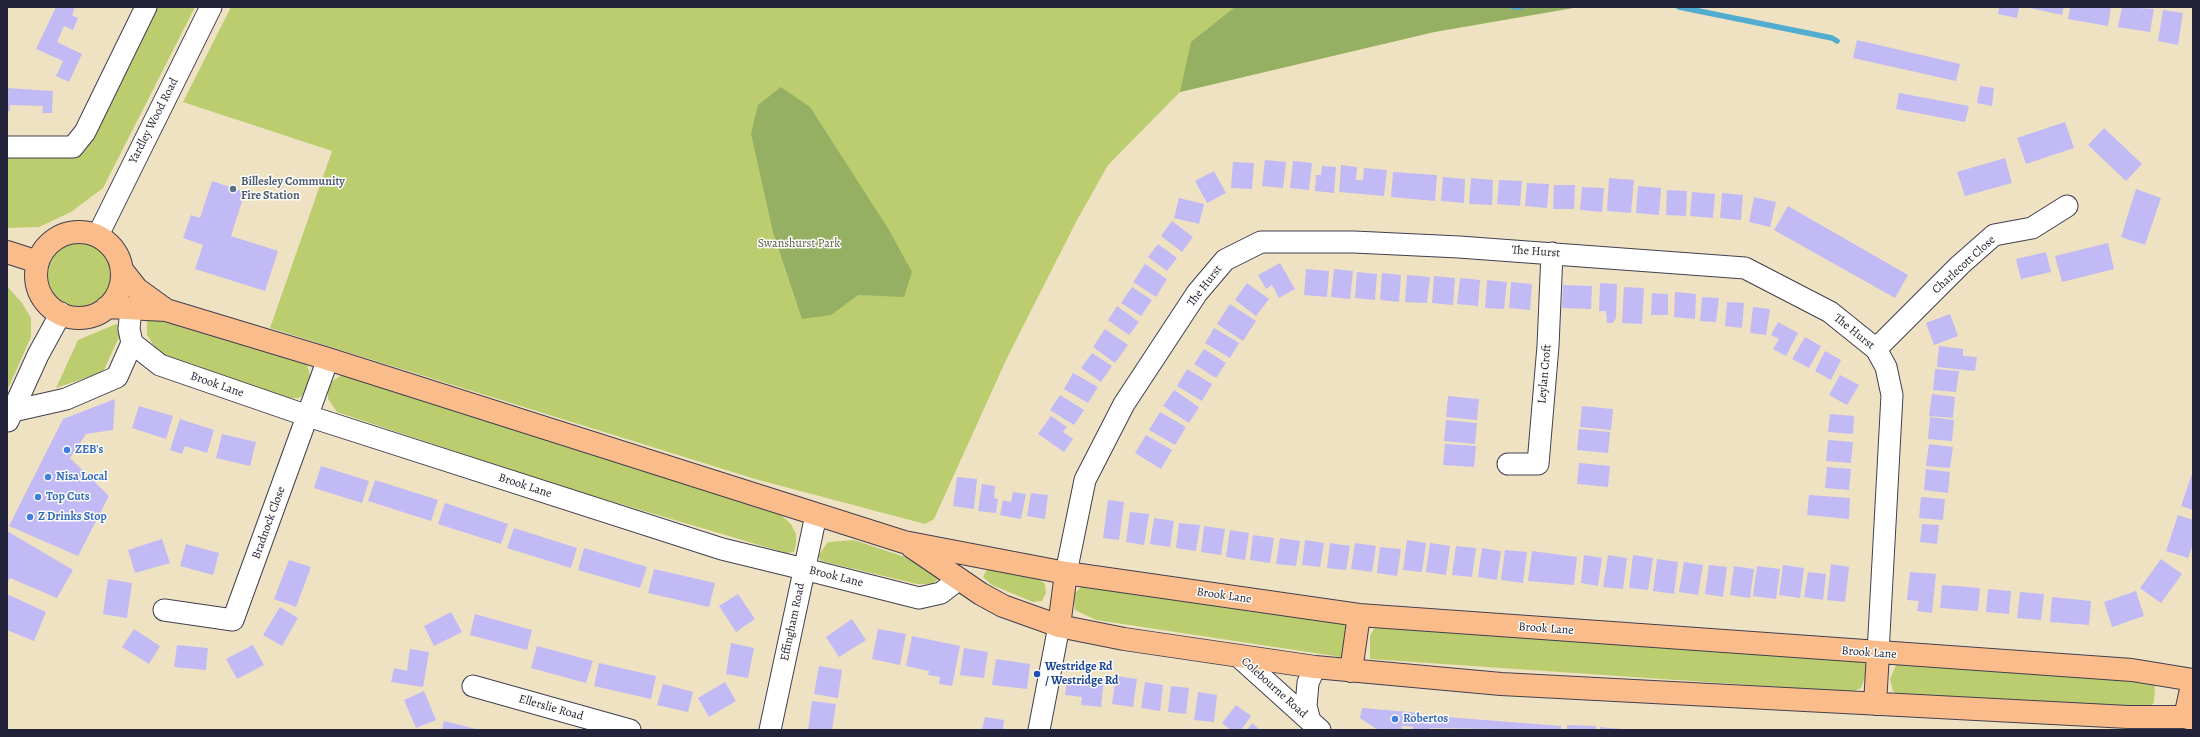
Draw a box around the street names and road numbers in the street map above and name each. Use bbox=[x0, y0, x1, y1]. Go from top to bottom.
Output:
street label: Yardley Wood Road bbox=[126, 76, 182, 166]
street label: Charlecott Close bbox=[1929, 233, 1999, 297]
street label: The Hurst bbox=[1511, 243, 1561, 261]
street label: The Hurst bbox=[1184, 262, 1226, 310]
street label: The Hurst bbox=[1831, 311, 1877, 353]
street label: Leylan Croft bbox=[1535, 344, 1555, 404]
street label: Brook Lane bbox=[188, 369, 246, 401]
street label: Brook Lane bbox=[496, 471, 554, 501]
street label: Bradnock Close bbox=[249, 485, 289, 561]
street label: Brook Lane bbox=[807, 563, 865, 591]
street label: Effingham Road bbox=[778, 582, 808, 662]
street label: Brook Lane bbox=[1196, 585, 1252, 607]
street label: Brook Lane bbox=[1518, 620, 1574, 638]
street label: Brook Lane bbox=[1841, 644, 1897, 662]
street label: Colebourne Road bbox=[1238, 655, 1310, 721]
street label: Ellerslie Road bbox=[517, 692, 585, 724]

